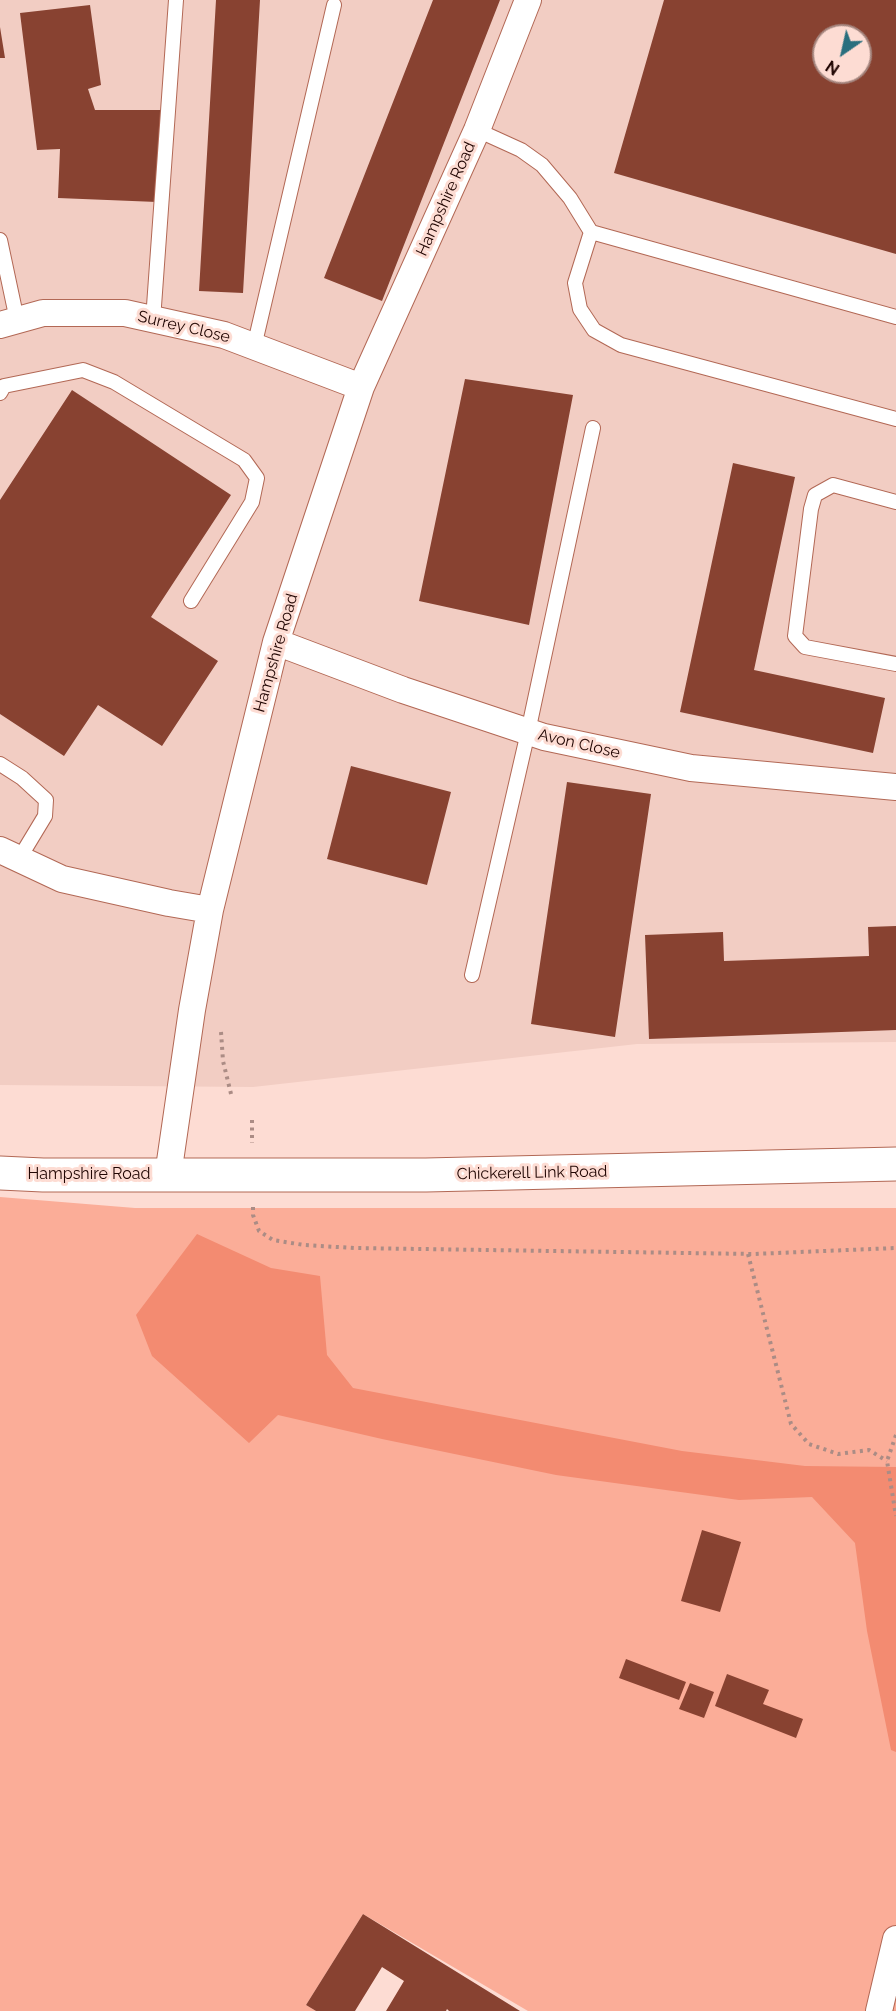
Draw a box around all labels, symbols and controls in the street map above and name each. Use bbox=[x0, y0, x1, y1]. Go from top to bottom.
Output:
north arrow bbox=[812, 24, 872, 84]
text: N bbox=[822, 56, 843, 79]
street label: Hampshire Road bbox=[412, 139, 480, 259]
street label: Surrey Close bbox=[136, 307, 232, 347]
street label: Hampshire Road bbox=[250, 591, 302, 715]
street label: Avon Close bbox=[536, 725, 622, 763]
street label: Chickerell Link Road bbox=[457, 1162, 607, 1184]
street label: Hampshire Road bbox=[28, 1164, 150, 1184]

